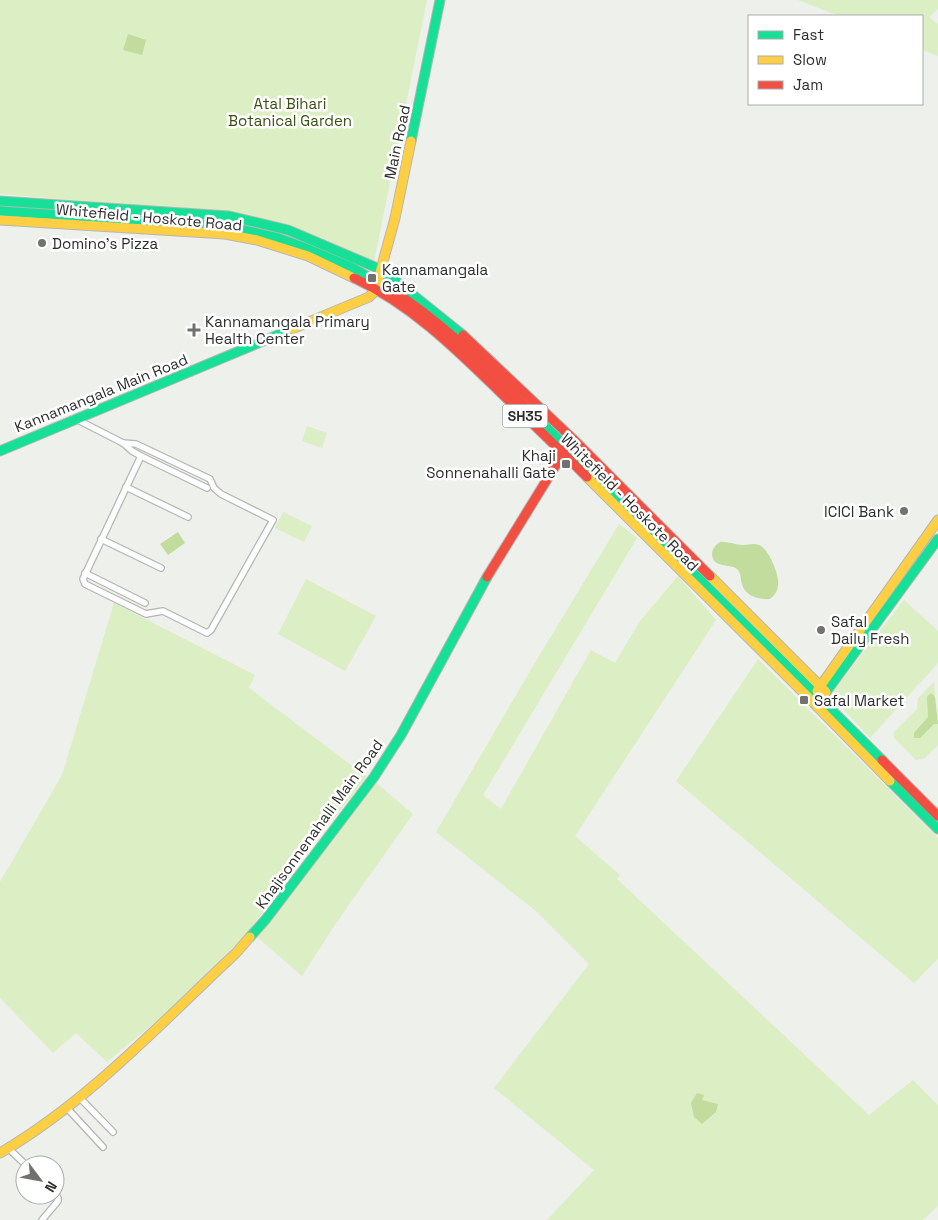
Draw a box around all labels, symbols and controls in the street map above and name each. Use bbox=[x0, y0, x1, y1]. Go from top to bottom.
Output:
legend bbox=[748, 15, 923, 105]
text: Fast bbox=[793, 25, 824, 44]
text: Slow bbox=[793, 50, 827, 69]
text: Jam bbox=[793, 75, 823, 94]
park label: Atal Bihari Botanical Garden bbox=[228, 94, 352, 130]
street label: Main Road bbox=[380, 103, 414, 181]
street label: Whitefield - Hoskote Road bbox=[55, 199, 243, 235]
place label: Domino's Pizza bbox=[52, 234, 159, 253]
marker: Domino's Pizza bbox=[36, 237, 48, 249]
place label: Kannamangala Gate bbox=[382, 260, 488, 296]
marker: Kannamangala Gate bbox=[366, 272, 378, 284]
place label: Kannamangala Primary Health Center bbox=[205, 312, 370, 348]
marker: Kannamangala Primary Health Center bbox=[187, 323, 201, 337]
street label: Kannamangala Main Road bbox=[12, 350, 190, 436]
road number: SH35 bbox=[502, 404, 548, 428]
street label: Whitefield - Hoskote Road bbox=[557, 429, 703, 575]
place label: Khaji Sonnenahalli Gate bbox=[426, 446, 556, 482]
marker: Khaji Sonnenahalli Gate bbox=[560, 458, 572, 470]
place label: ICICI Bank bbox=[824, 502, 894, 521]
marker: ICICI Bank bbox=[898, 505, 910, 517]
place label: Safal Daily Fresh bbox=[831, 612, 909, 648]
marker: Safal Daily Fresh bbox=[815, 624, 827, 636]
place label: Safal Market bbox=[814, 691, 905, 710]
marker: Safal Market bbox=[798, 694, 810, 706]
street label: Khajisonnenahalli Main Road bbox=[251, 736, 387, 912]
north arrow bbox=[15, 1155, 65, 1205]
text: N bbox=[41, 1178, 61, 1196]

